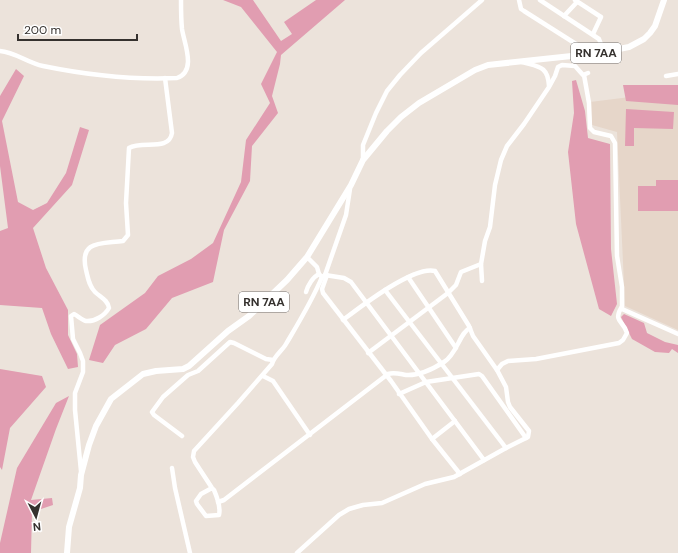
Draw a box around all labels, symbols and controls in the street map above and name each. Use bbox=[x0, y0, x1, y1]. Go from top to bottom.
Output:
scale bar bbox=[18, 16, 137, 42]
text: 200 m bbox=[24, 22, 61, 38]
road number: RN 7AA bbox=[571, 43, 621, 63]
road number: RN 7AA bbox=[239, 292, 289, 312]
north arrow bbox=[16, 497, 56, 537]
text: N bbox=[32, 520, 42, 534]

